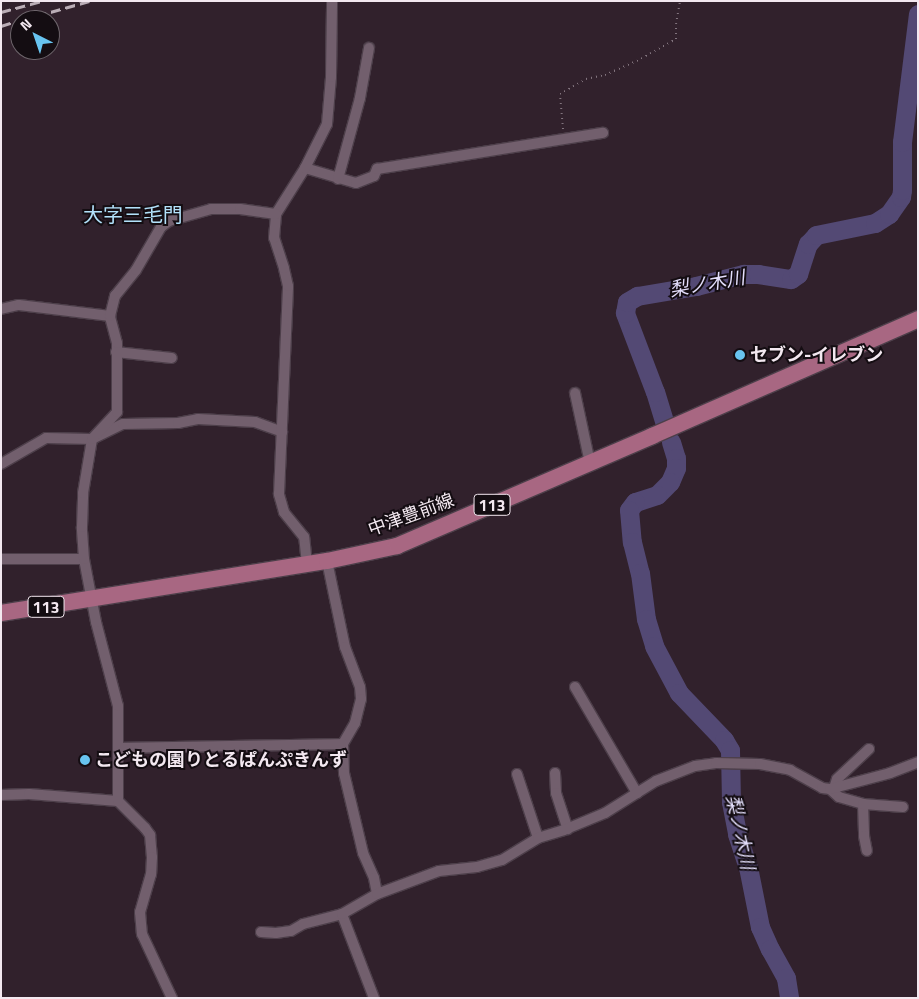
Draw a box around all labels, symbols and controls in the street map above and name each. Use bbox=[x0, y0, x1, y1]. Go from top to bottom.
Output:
north arrow bbox=[10, 10, 60, 60]
text: N bbox=[15, 13, 36, 35]
district label: 大字三毛門 bbox=[83, 202, 183, 226]
water label: 梨ノ木川 bbox=[668, 265, 746, 301]
place label: セブン-イレブン bbox=[750, 344, 883, 366]
marker: セブン-イレブン bbox=[734, 349, 746, 361]
street label: 中津豊前線 bbox=[365, 489, 457, 541]
road number: 113 bbox=[473, 492, 511, 518]
road number: 113 bbox=[27, 594, 65, 620]
place label: こどもの園りとるぱんぷきんず bbox=[95, 749, 347, 771]
marker: こどもの園りとるぱんぷきんず bbox=[79, 754, 91, 766]
water label: 梨ノ木川 bbox=[722, 792, 760, 872]

